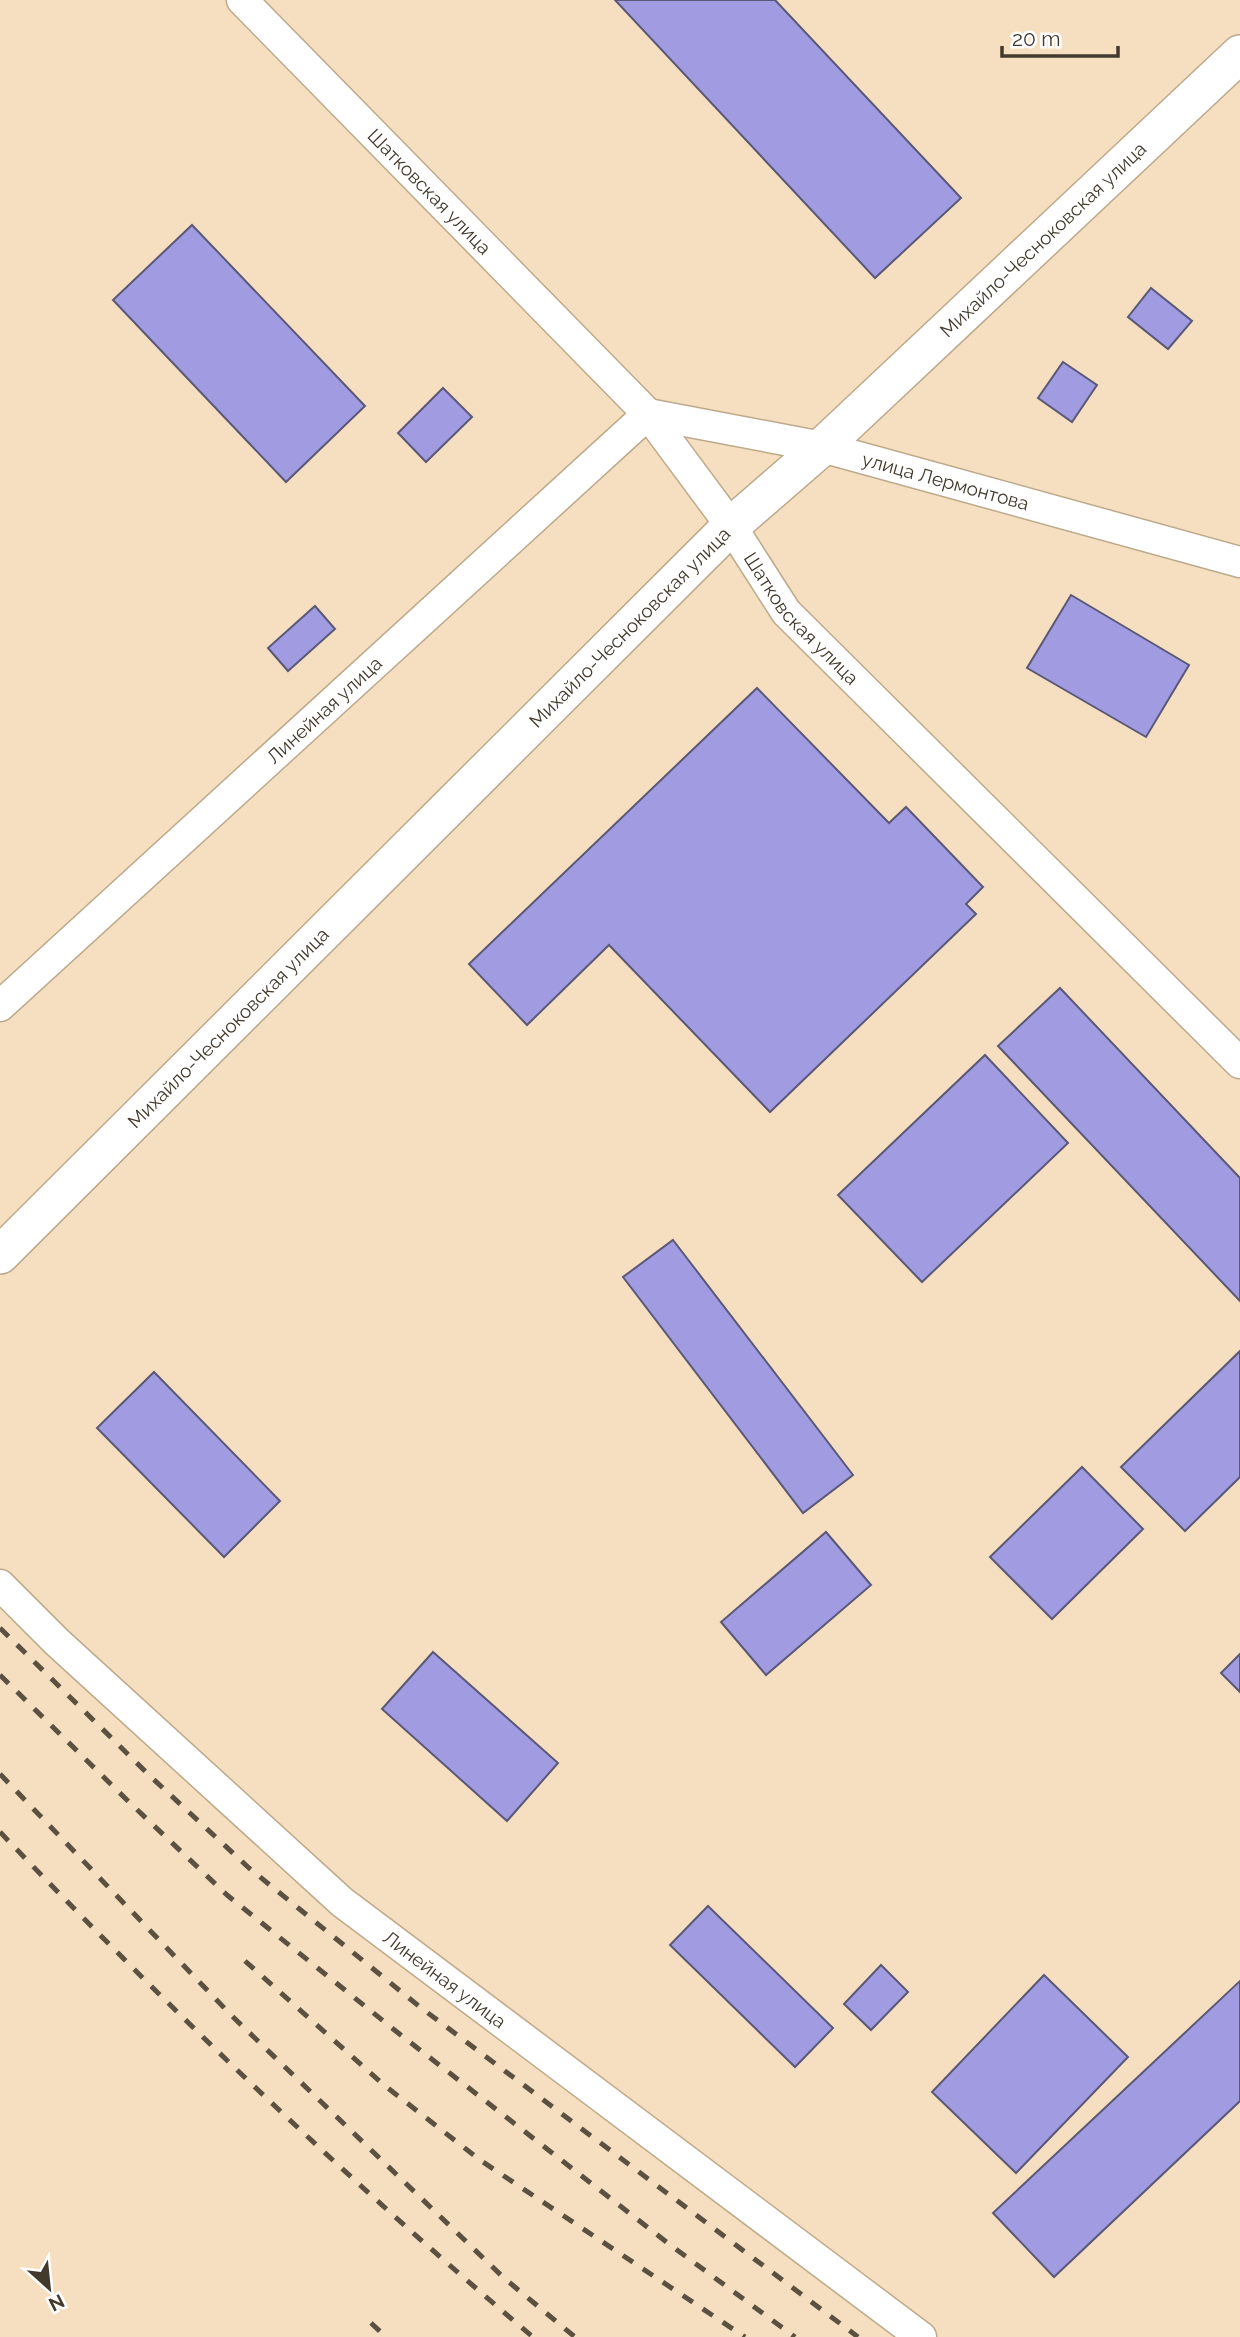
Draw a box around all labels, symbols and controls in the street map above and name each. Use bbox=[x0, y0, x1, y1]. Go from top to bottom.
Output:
scale bar bbox=[1002, 14, 1118, 58]
text: 20 m bbox=[1012, 26, 1060, 51]
street label: Шатковская улица bbox=[363, 124, 496, 259]
street label: Михайло-Чесноковская улица bbox=[935, 137, 1150, 341]
street label: улица Лермонтова bbox=[860, 448, 1031, 514]
street label: Михайло-Чесноковская улица bbox=[525, 523, 734, 732]
street label: Шатковская улица bbox=[740, 548, 863, 689]
street label: Линейная улица bbox=[262, 652, 386, 768]
street label: Михайло-Чесноковская улица bbox=[123, 923, 333, 1132]
street label: Линейная улица bbox=[379, 1926, 511, 2033]
north arrow bbox=[14, 2253, 84, 2323]
text: N bbox=[45, 2290, 68, 2316]

